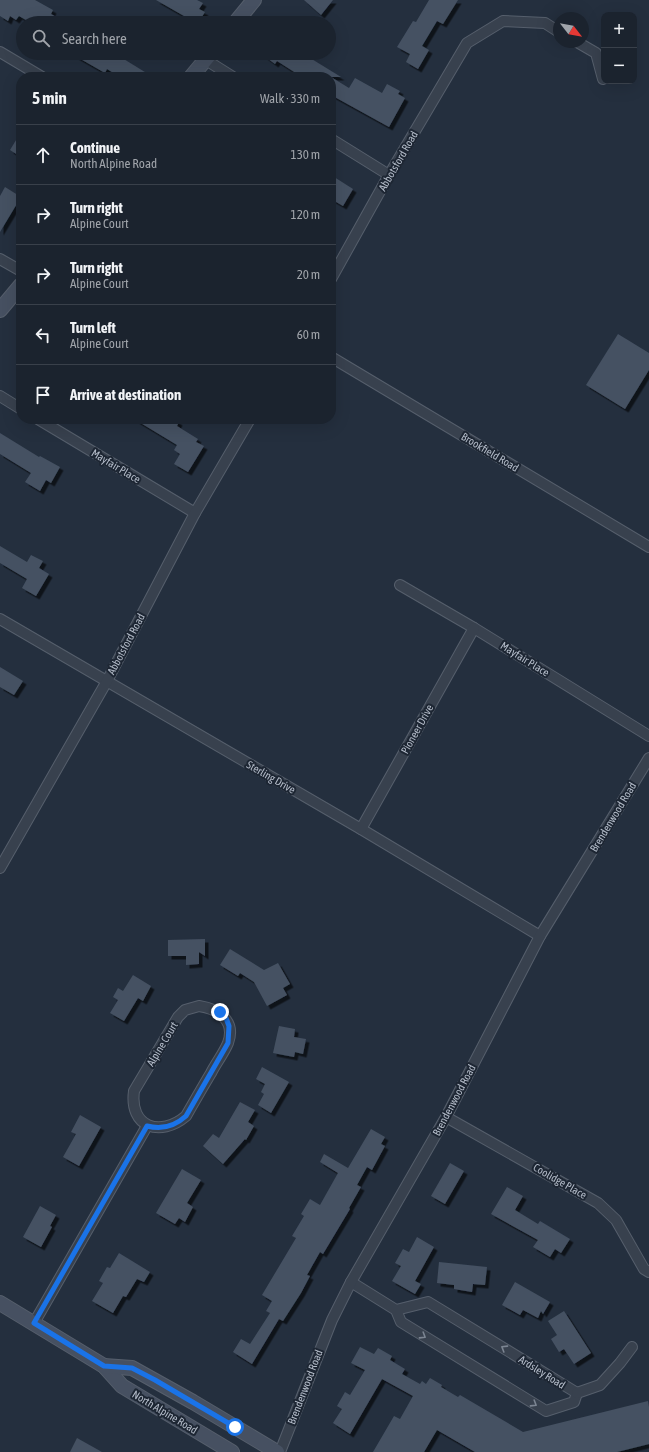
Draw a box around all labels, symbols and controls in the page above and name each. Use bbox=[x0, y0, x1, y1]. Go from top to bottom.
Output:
north arrow bbox=[553, 12, 589, 48]
map controls bbox=[601, 12, 637, 84]
button: + bbox=[601, 12, 637, 48]
search box bbox=[16, 16, 336, 60]
icon: search bbox=[30, 27, 52, 49]
text: Search here bbox=[62, 30, 127, 47]
button: − bbox=[601, 48, 637, 84]
text: 5 min bbox=[32, 88, 67, 108]
text: Walk · 330 m bbox=[260, 91, 320, 106]
street label: Abbotsford Road bbox=[376, 129, 420, 193]
text: Continue bbox=[70, 139, 120, 156]
icon: ahead bbox=[32, 144, 54, 166]
text: 130 m bbox=[291, 147, 320, 162]
text: North Alpine Road bbox=[70, 156, 157, 171]
text: Turn right bbox=[70, 199, 123, 216]
icon: right bbox=[32, 204, 54, 226]
text: 120 m bbox=[291, 207, 320, 222]
text: Alpine Court bbox=[70, 216, 129, 231]
text: Turn right bbox=[70, 259, 123, 276]
icon: right bbox=[32, 264, 54, 286]
text: 20 m bbox=[297, 267, 320, 282]
text: Alpine Court bbox=[70, 276, 129, 291]
text: Turn left bbox=[70, 319, 116, 336]
icon: left bbox=[32, 324, 54, 346]
text: 60 m bbox=[297, 327, 320, 342]
text: Alpine Court bbox=[70, 336, 129, 351]
icon: arrive bbox=[32, 384, 54, 406]
text: Arrive at destination bbox=[70, 386, 181, 403]
street label: Brookfield Road bbox=[459, 430, 521, 474]
street label: Mayfair Place bbox=[89, 447, 143, 485]
street label: Abbotsford Road bbox=[105, 612, 147, 676]
street label: Mayfair Place bbox=[499, 639, 551, 679]
street label: Pioneer Drive bbox=[399, 702, 435, 756]
street label: Sterling Drive bbox=[244, 758, 298, 796]
street label: Brendenwood Road bbox=[588, 780, 638, 854]
route end bbox=[211, 1003, 229, 1021]
street label: Alpine Court bbox=[144, 1020, 180, 1068]
street label: Brendenwood Road bbox=[430, 1062, 478, 1138]
street label: Coolidge Place bbox=[531, 1161, 589, 1201]
one-way arrow bbox=[419, 1331, 426, 1338]
one-way arrow bbox=[501, 1346, 508, 1353]
street label: Brendenwood Road bbox=[285, 1348, 325, 1426]
street label: Ardsley Road bbox=[517, 1353, 567, 1391]
street label: North Alpine Road bbox=[130, 1388, 200, 1436]
one-way arrow bbox=[530, 1399, 537, 1406]
route start bbox=[226, 1418, 244, 1436]

